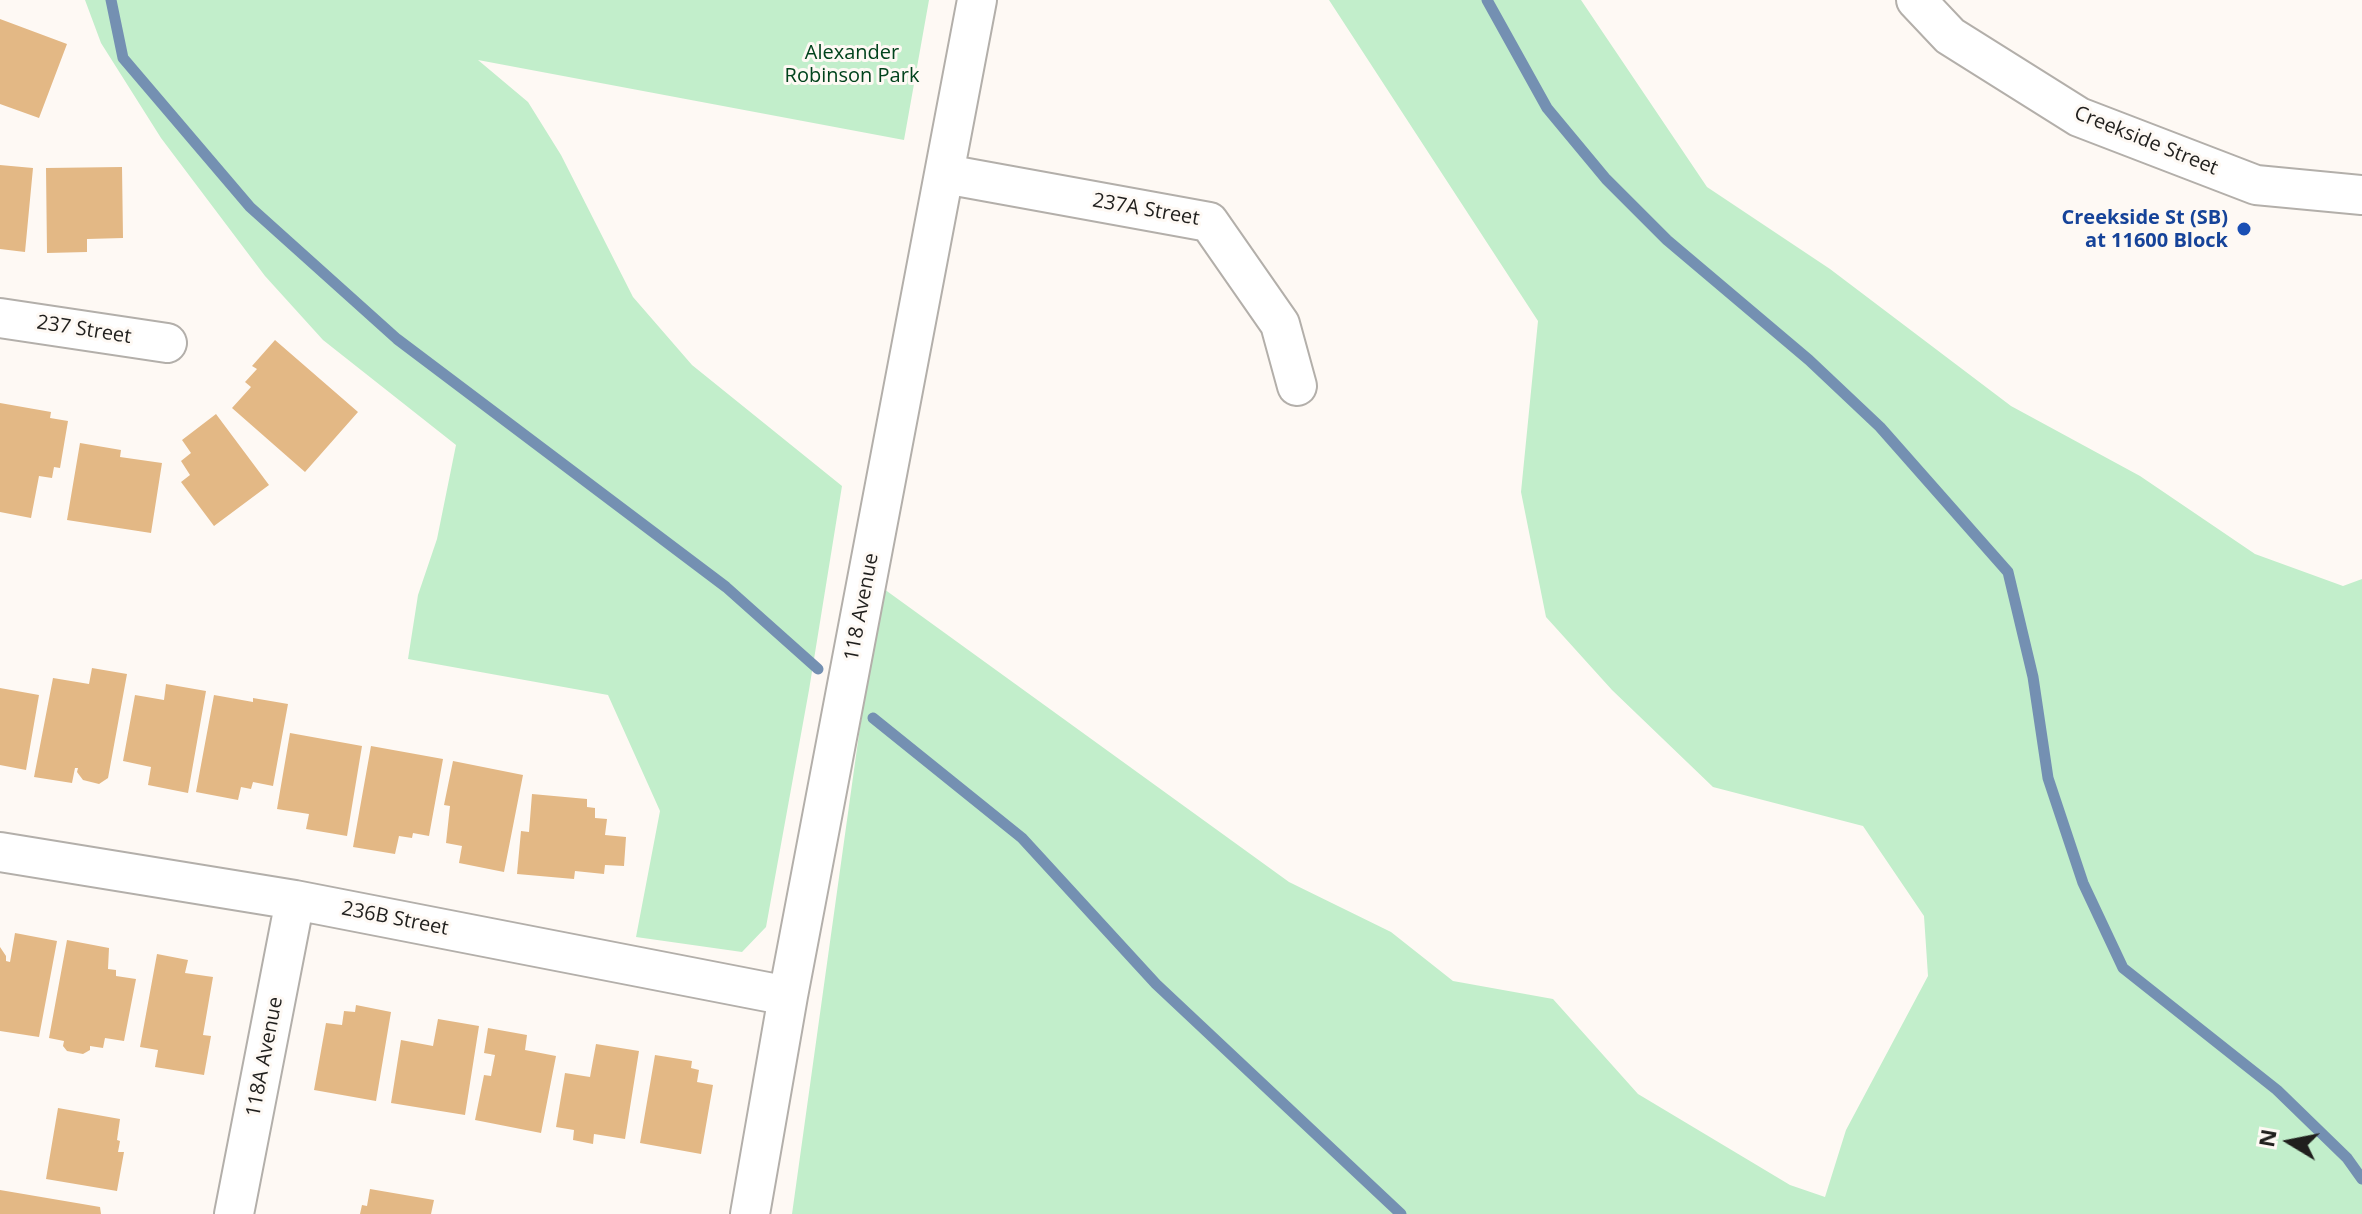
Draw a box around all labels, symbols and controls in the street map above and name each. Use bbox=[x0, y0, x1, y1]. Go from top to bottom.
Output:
park label: Alexander Robinson Park bbox=[785, 41, 919, 88]
street label: Creekside Street bbox=[2071, 101, 2221, 181]
street label: 237A Street bbox=[1091, 189, 1201, 231]
place label: Creekside St (SB) at 11600 Block bbox=[2062, 206, 2228, 253]
marker: Creekside St (SB) at 11600 Block bbox=[2235, 220, 2253, 238]
street label: 237 Street bbox=[35, 311, 133, 349]
street label: 118 Avenue bbox=[840, 551, 884, 663]
street label: 236B Street bbox=[340, 897, 450, 941]
street label: 118A Avenue bbox=[242, 995, 288, 1119]
north arrow bbox=[2250, 1102, 2330, 1182]
text: N bbox=[2250, 1126, 2283, 1149]

